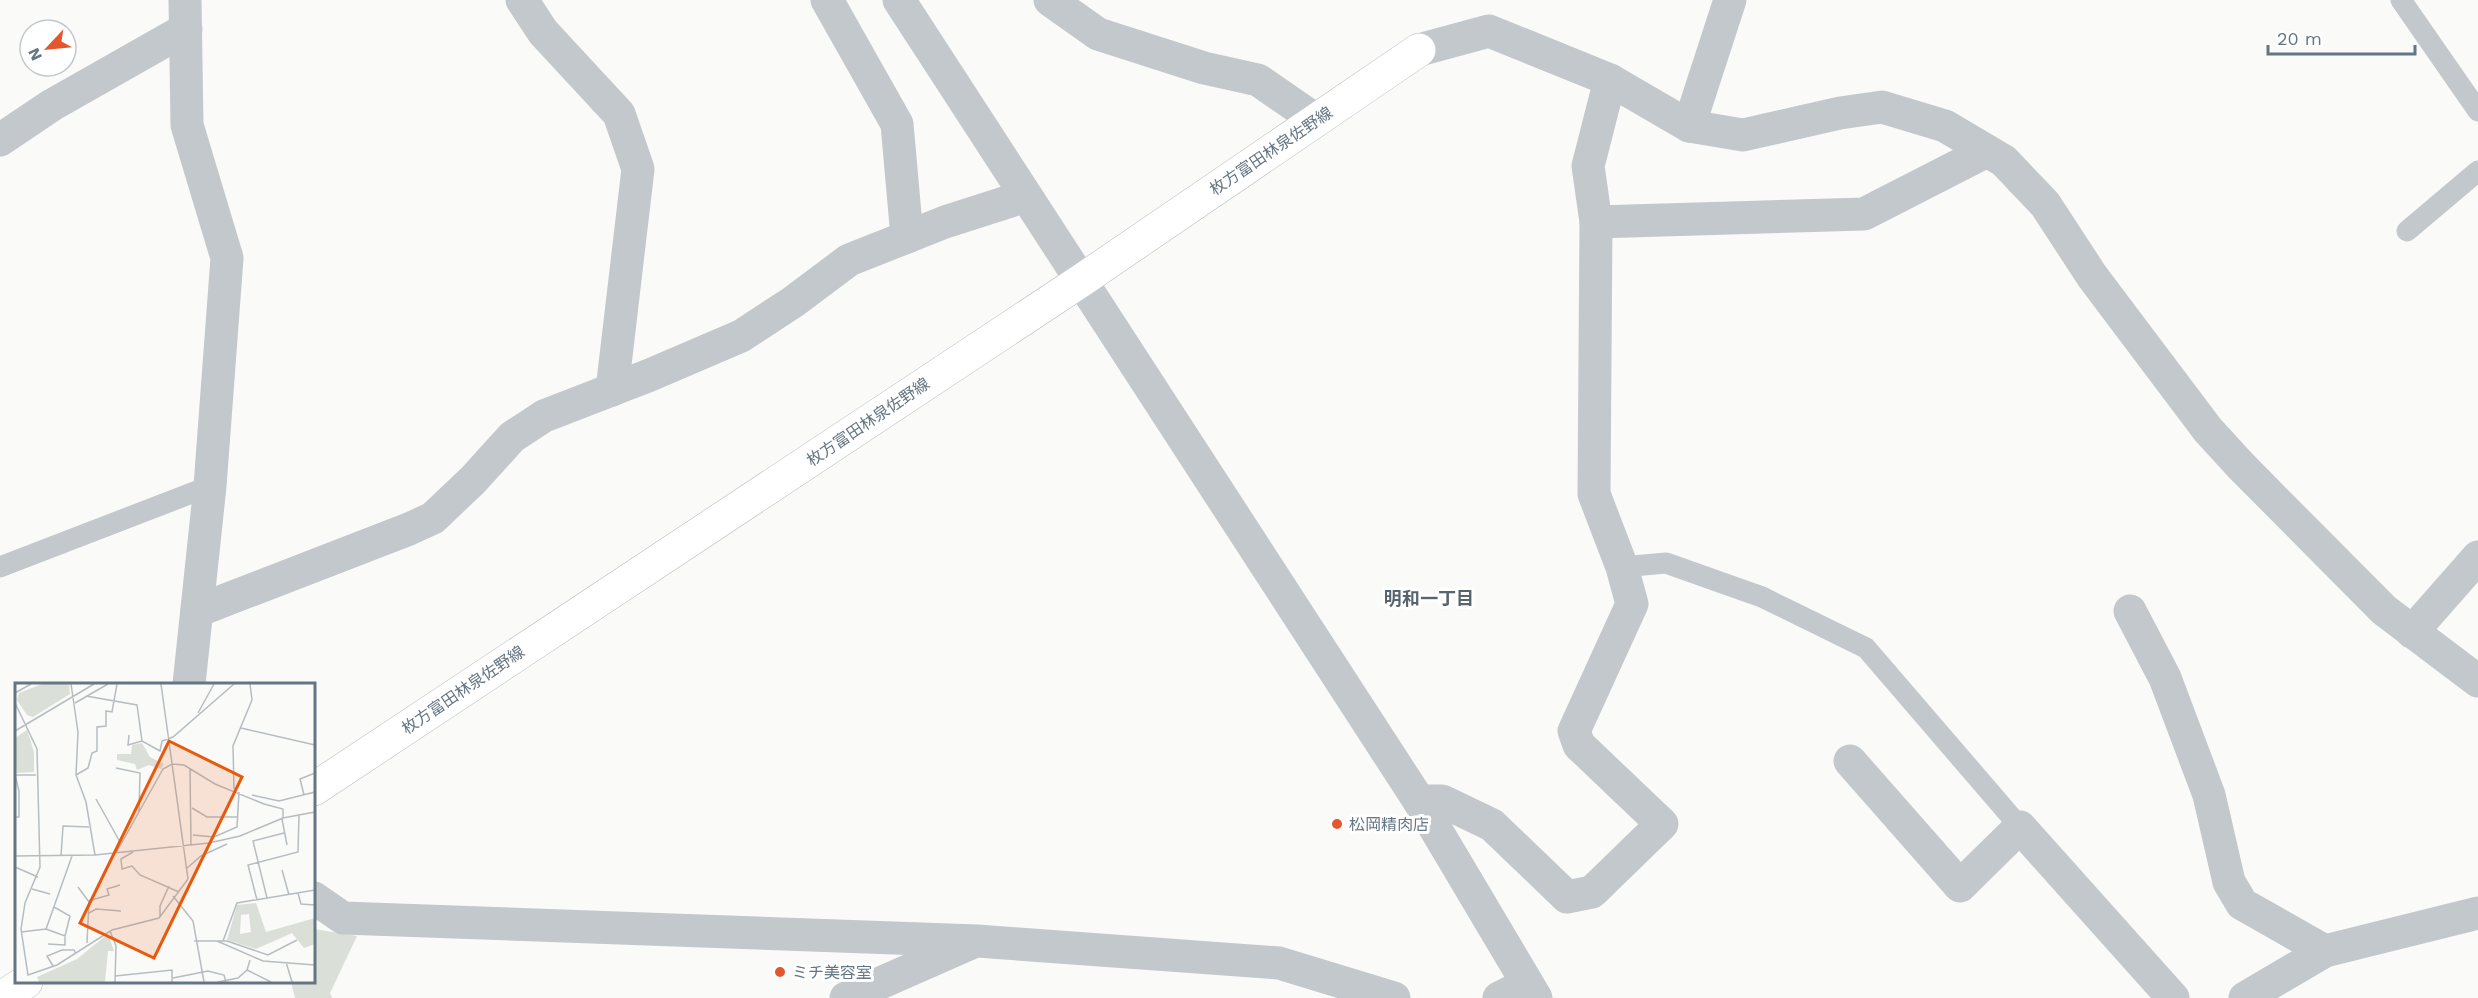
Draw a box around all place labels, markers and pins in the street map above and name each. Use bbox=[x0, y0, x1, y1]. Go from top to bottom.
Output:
place label: 松岡精肉店 bbox=[1349, 815, 1429, 834]
marker: 松岡精肉店 bbox=[1330, 817, 1344, 831]
place label: ミチ美容室 bbox=[792, 963, 872, 982]
marker: ミチ美容室 bbox=[773, 965, 787, 979]

